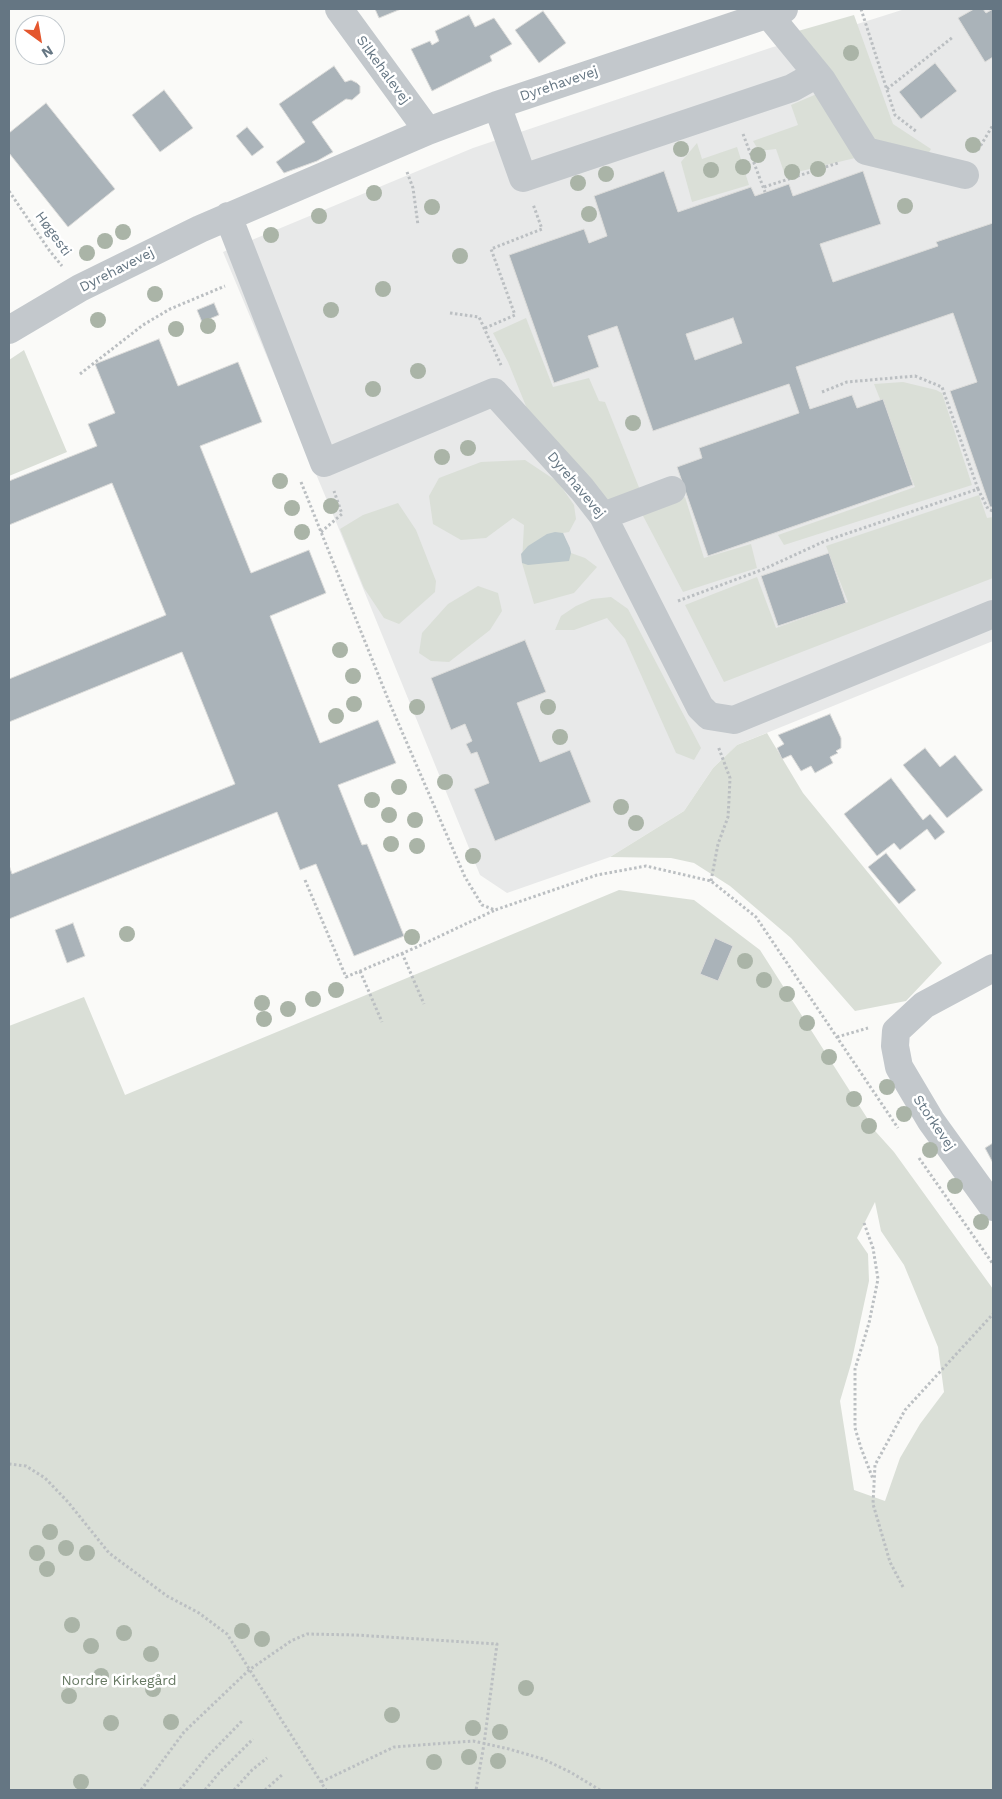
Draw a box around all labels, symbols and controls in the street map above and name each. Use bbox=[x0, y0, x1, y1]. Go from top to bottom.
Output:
north arrow bbox=[15, 15, 65, 65]
street label: Silkehalevej bbox=[353, 32, 413, 108]
text: N bbox=[39, 42, 56, 61]
street label: Dyrehavevej bbox=[518, 63, 600, 105]
street label: Høgesti bbox=[31, 208, 75, 260]
street label: Dyrehavevej bbox=[77, 244, 157, 296]
street label: Dyrehavevej bbox=[543, 448, 609, 522]
street label: Storkevej bbox=[909, 1092, 959, 1154]
park label: Nordre Kirkegård bbox=[61, 1673, 177, 1689]

